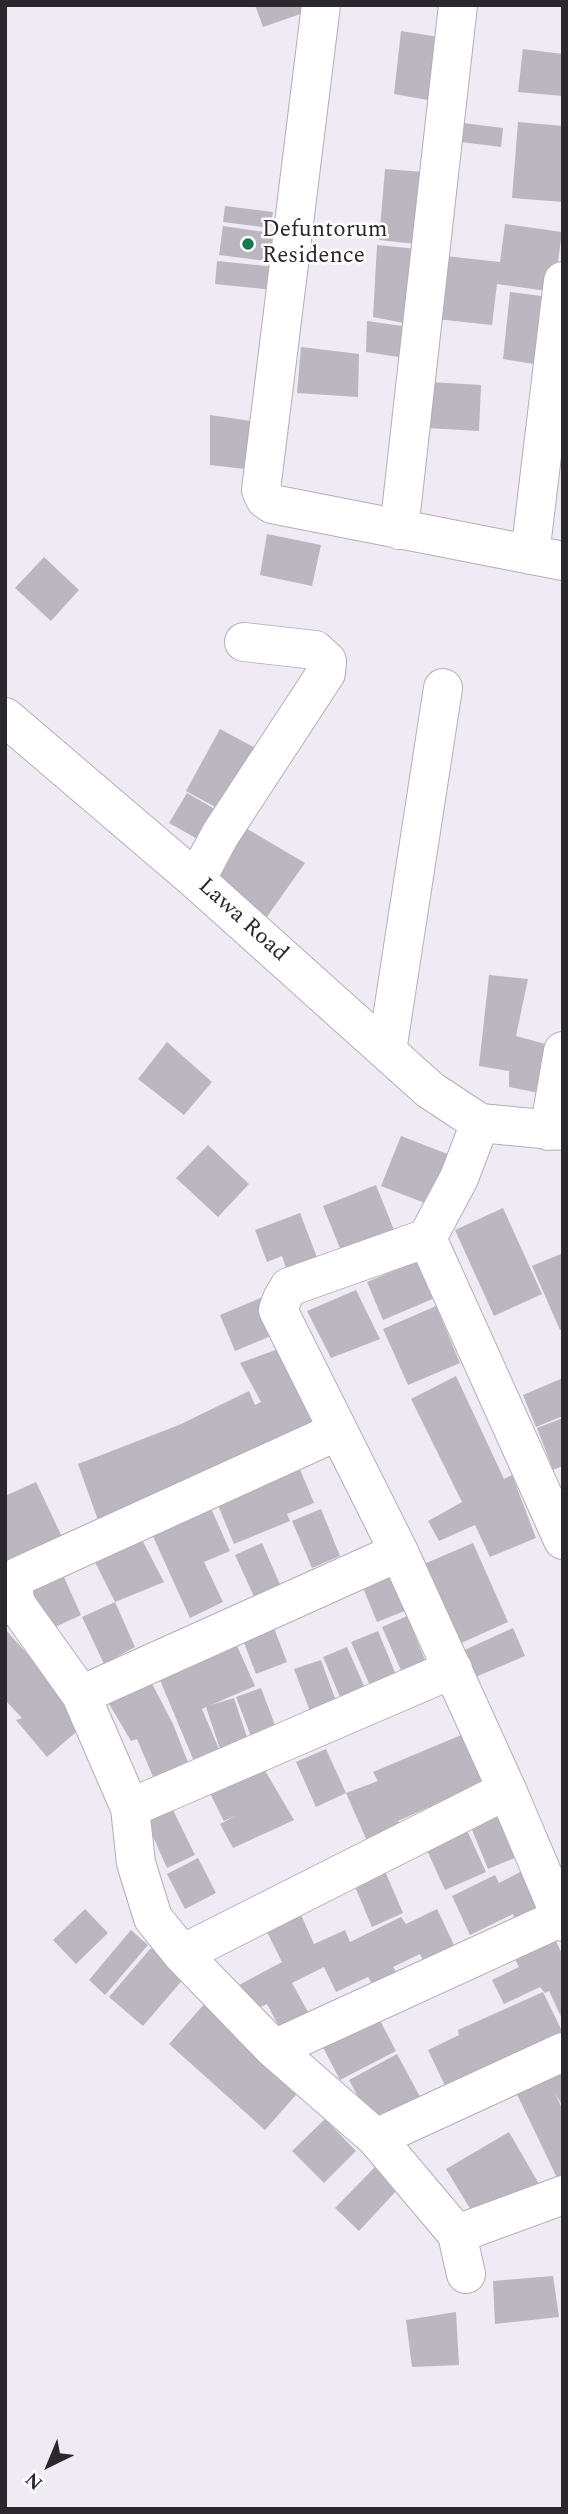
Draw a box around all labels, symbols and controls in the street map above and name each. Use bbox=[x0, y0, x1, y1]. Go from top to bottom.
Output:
place label: Defuntorum Residence bbox=[262, 217, 387, 271]
marker: Defuntorum Residence bbox=[240, 236, 256, 252]
street label: Lawa Road bbox=[191, 873, 293, 969]
north arrow bbox=[14, 2430, 84, 2500]
text: N bbox=[19, 2465, 50, 2497]

